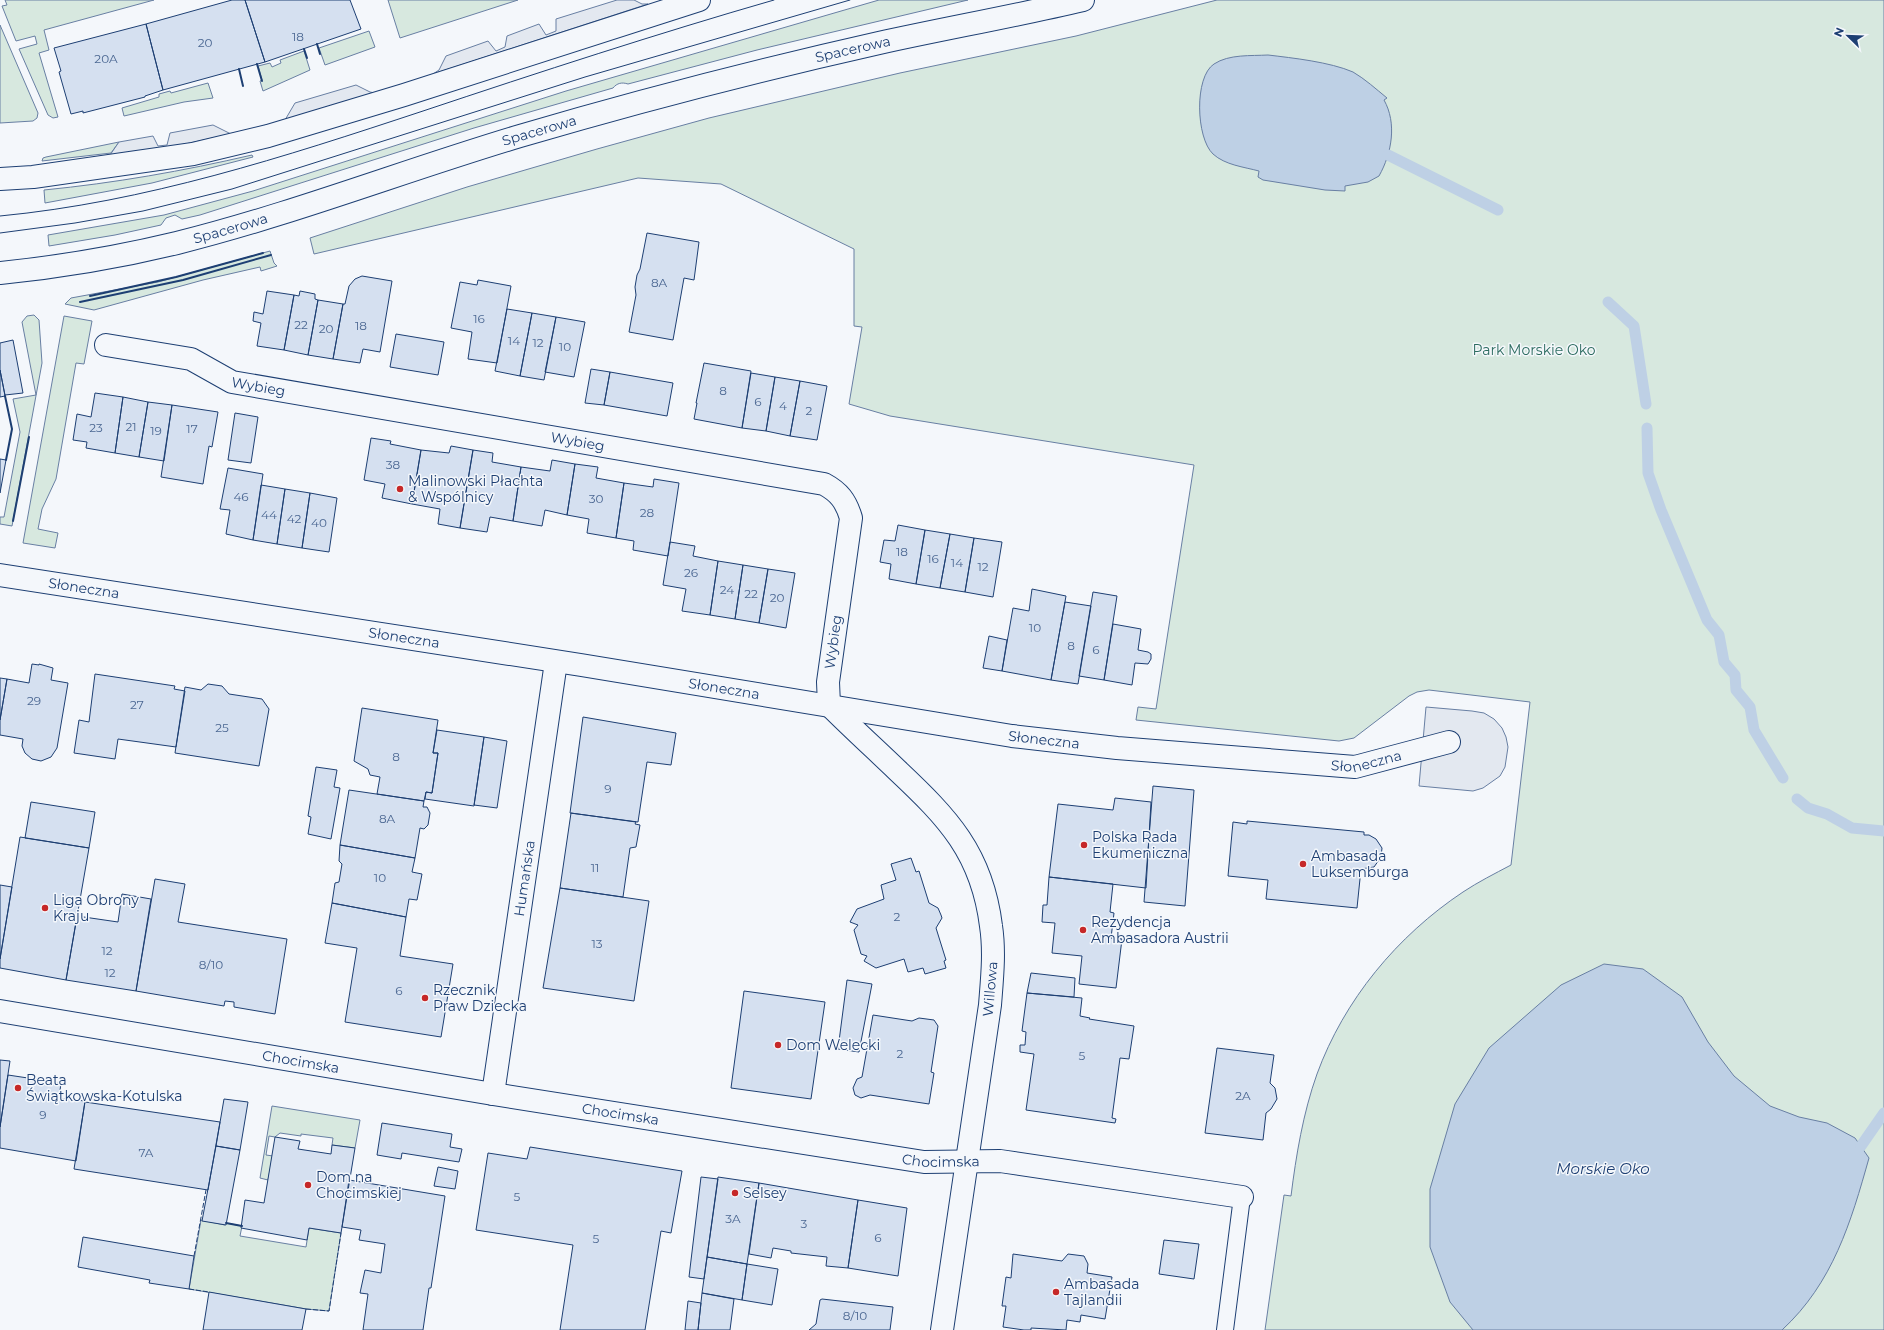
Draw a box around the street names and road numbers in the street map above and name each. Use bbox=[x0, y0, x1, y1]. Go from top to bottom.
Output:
street label: Spacerowa bbox=[813, 32, 892, 66]
street label: Spacerowa bbox=[500, 111, 579, 150]
street label: Spacerowa bbox=[191, 209, 270, 248]
street label: Wybieg bbox=[230, 373, 287, 400]
street label: Wybieg bbox=[549, 428, 606, 455]
street label: Słoneczna bbox=[47, 574, 121, 602]
street label: Wybieg bbox=[820, 614, 846, 670]
street label: Słoneczna bbox=[367, 623, 441, 652]
street label: Słoneczna bbox=[687, 674, 761, 703]
street label: Słoneczna bbox=[1007, 727, 1081, 753]
street label: Słoneczna bbox=[1330, 746, 1403, 776]
street label: Humańska bbox=[510, 839, 539, 918]
street label: Willowa bbox=[979, 961, 1001, 1017]
street label: Chocimska bbox=[261, 1046, 341, 1077]
street label: Chocimska bbox=[581, 1099, 660, 1129]
street label: Chocimska bbox=[901, 1150, 980, 1171]

